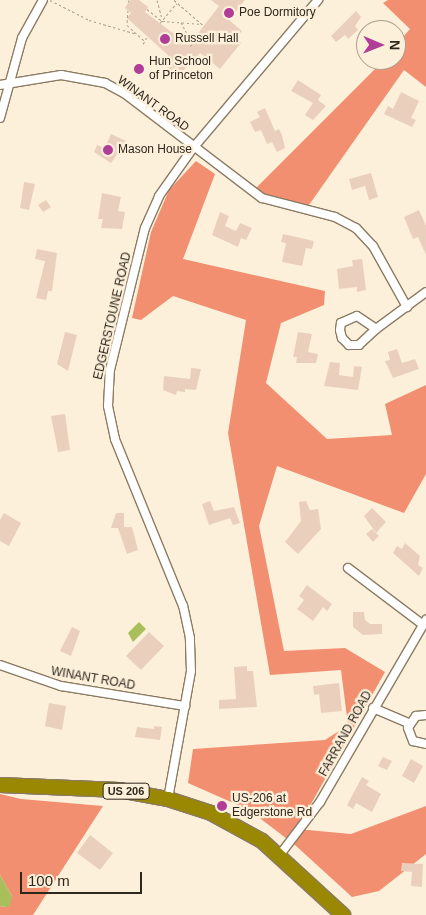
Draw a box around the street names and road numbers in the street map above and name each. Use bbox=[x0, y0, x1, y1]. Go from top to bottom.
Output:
street label: WINANT ROAD bbox=[114, 73, 192, 135]
street label: EDGERSTOUNE ROAD bbox=[91, 251, 135, 381]
street label: WINANT ROAD bbox=[50, 665, 136, 693]
street label: FARRAND ROAD bbox=[317, 689, 375, 779]
road number: US 206 bbox=[102, 782, 150, 799]

